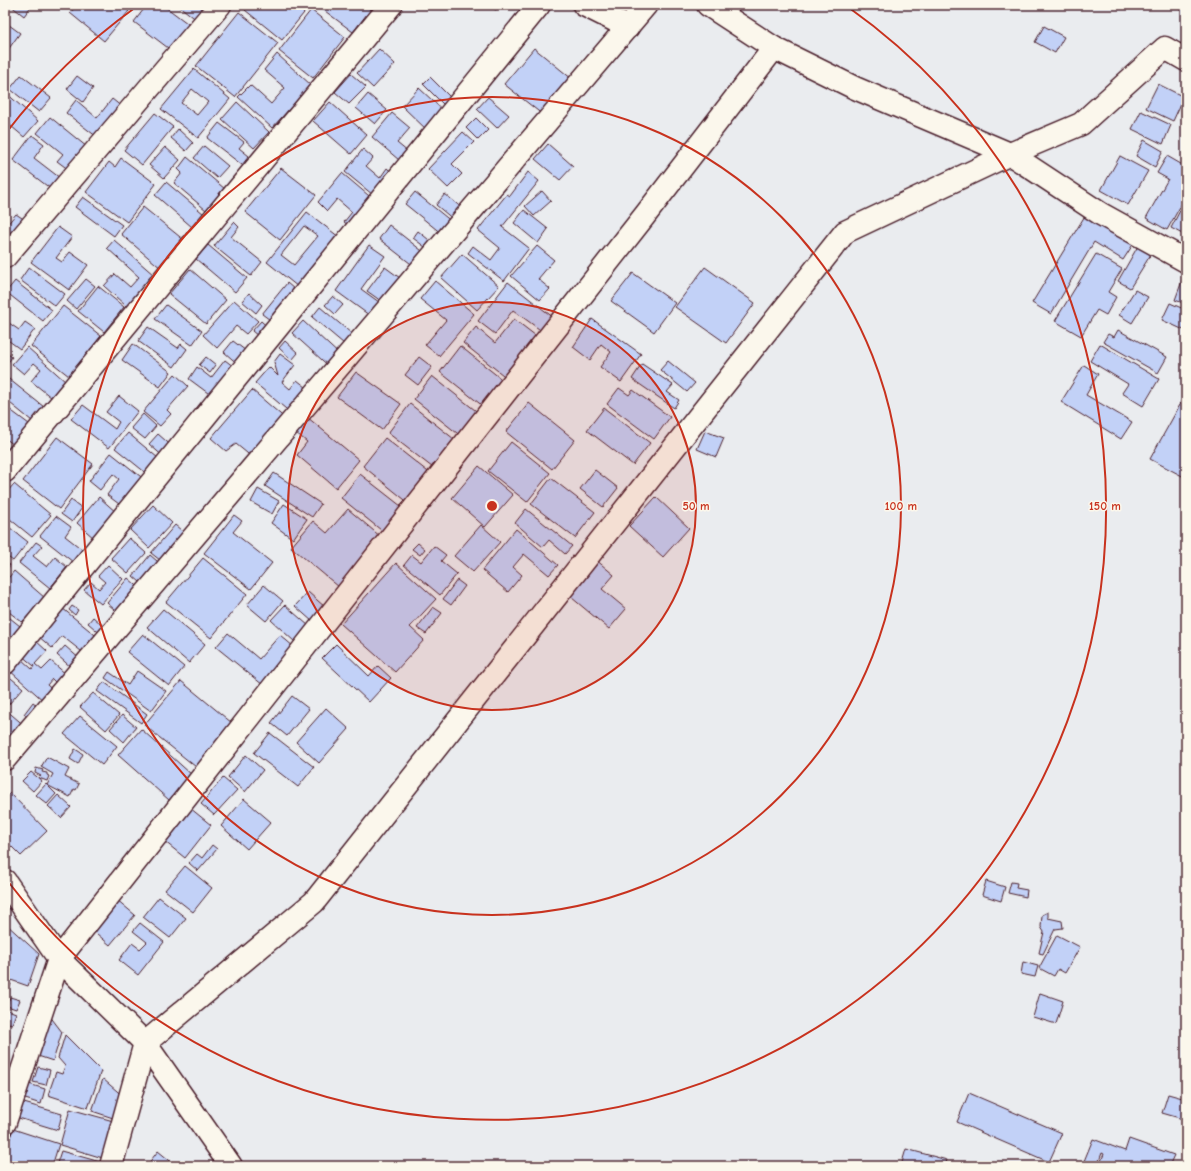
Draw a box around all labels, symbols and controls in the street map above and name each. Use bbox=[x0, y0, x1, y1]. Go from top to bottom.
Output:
centre of rings bbox=[485, 499, 499, 513]
text: 50 m bbox=[682, 499, 710, 513]
text: 100 m bbox=[885, 499, 917, 513]
text: 150 m bbox=[1089, 499, 1121, 513]

